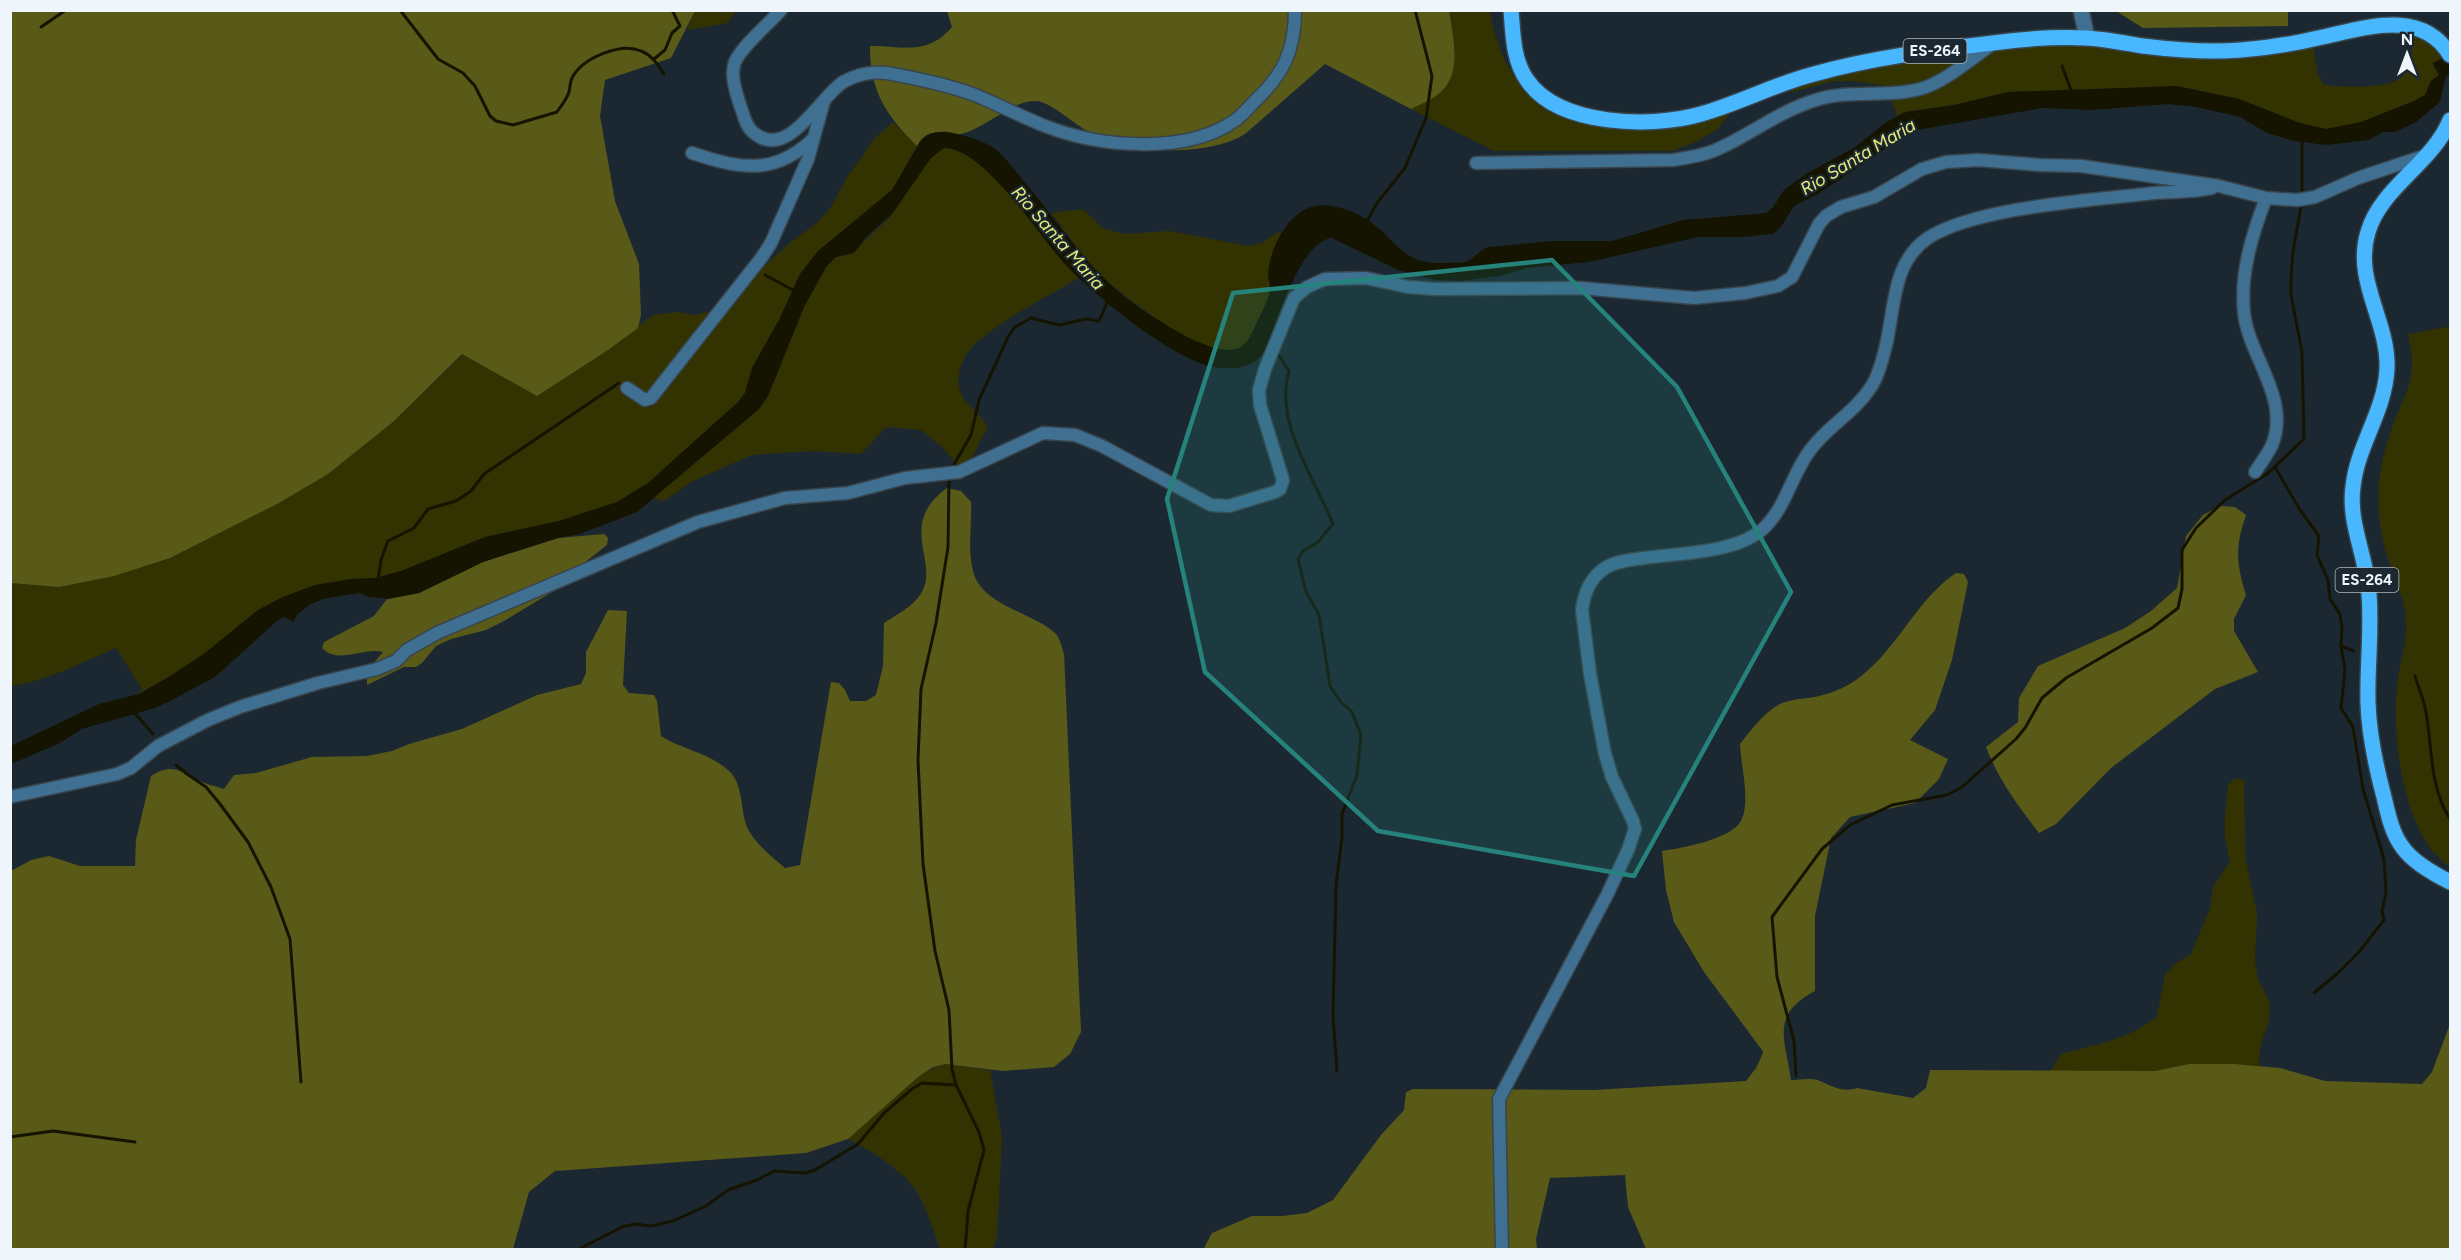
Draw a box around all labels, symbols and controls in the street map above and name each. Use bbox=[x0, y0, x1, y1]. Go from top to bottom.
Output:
north arrow bbox=[2377, 24, 2437, 84]
text: N bbox=[2401, 30, 2413, 49]
road number: ES-264 bbox=[1904, 39, 1966, 63]
water label: Rio Santa Maria bbox=[1796, 114, 1920, 200]
water label: Rio Santa Maria bbox=[1007, 181, 1109, 295]
road number: ES-264 bbox=[2336, 568, 2398, 592]

